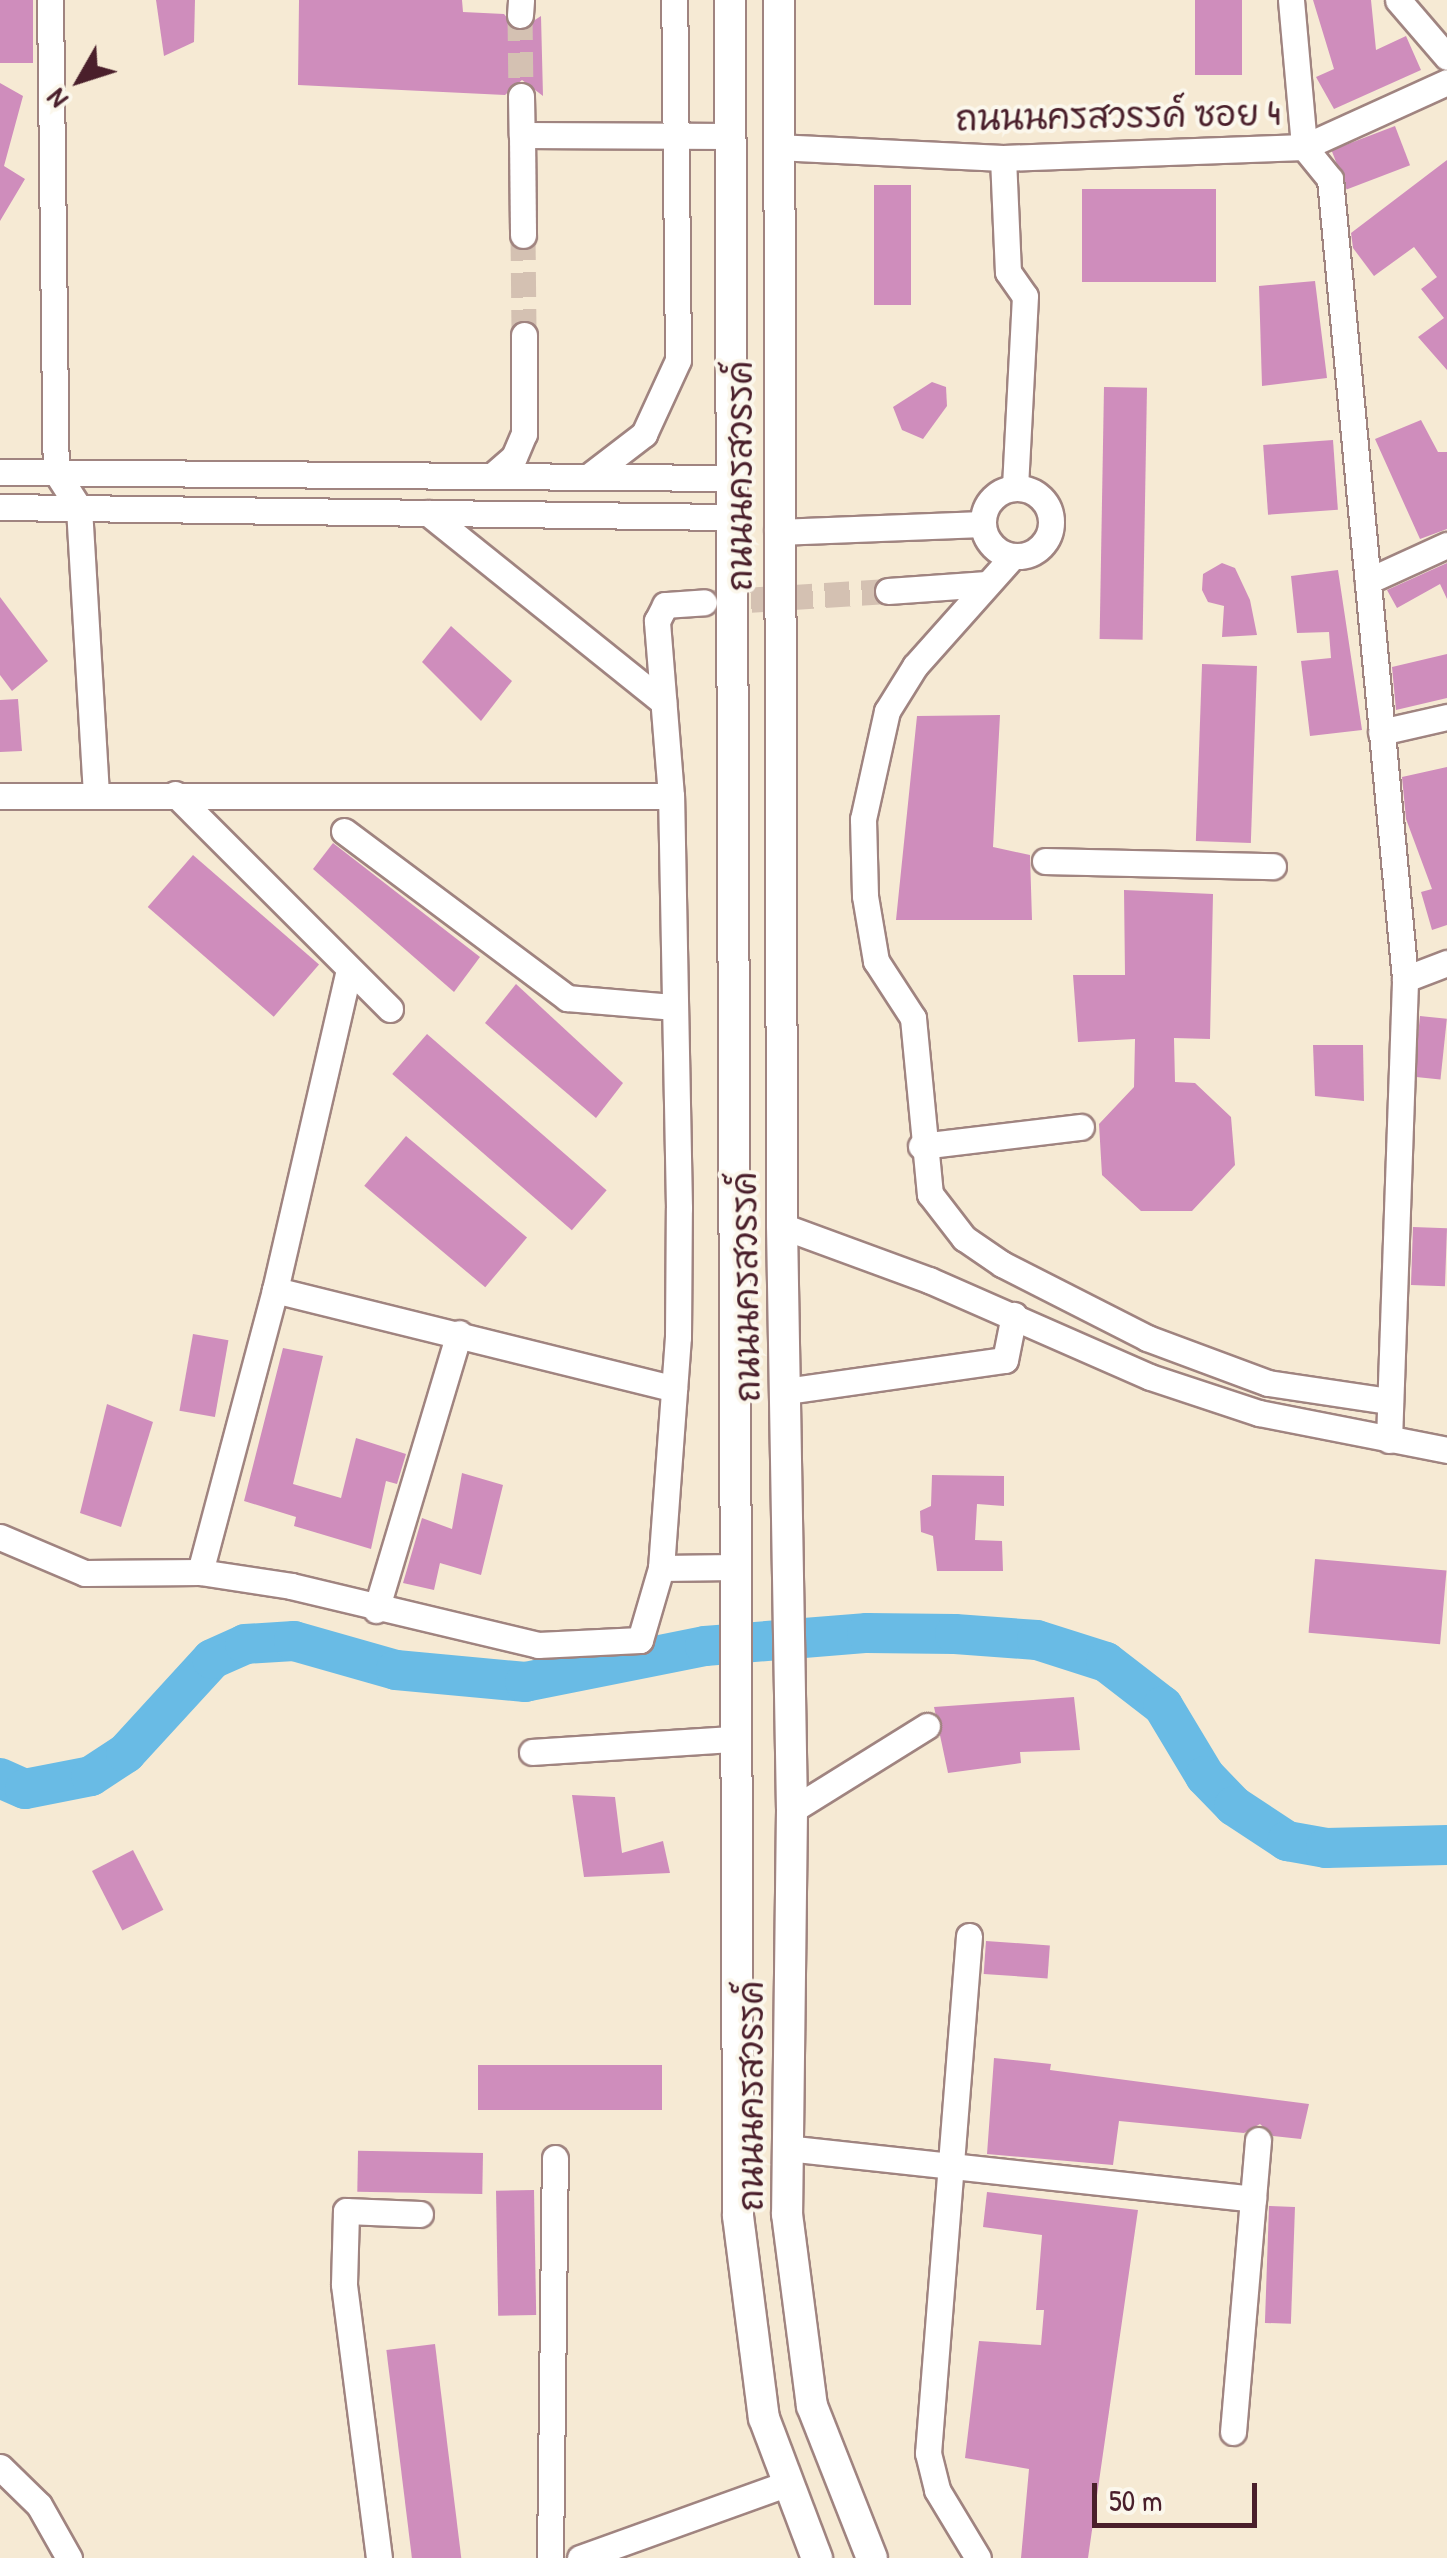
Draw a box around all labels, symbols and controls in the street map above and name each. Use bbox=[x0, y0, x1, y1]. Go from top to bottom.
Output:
north arrow bbox=[30, 30, 130, 130]
text: N bbox=[37, 81, 76, 117]
street label: ถนนนครสวรรค์ ซอย 4 bbox=[955, 92, 1281, 140]
street label: ถนนนครสวรรค์ bbox=[719, 361, 761, 591]
street label: ถนนนครสวรรค์ bbox=[723, 1171, 769, 1403]
street label: ถนนนครสวรรค์ bbox=[730, 1981, 772, 2211]
scale bar bbox=[1097, 2463, 1262, 2525]
text: 50 m bbox=[1109, 2480, 1162, 2520]

